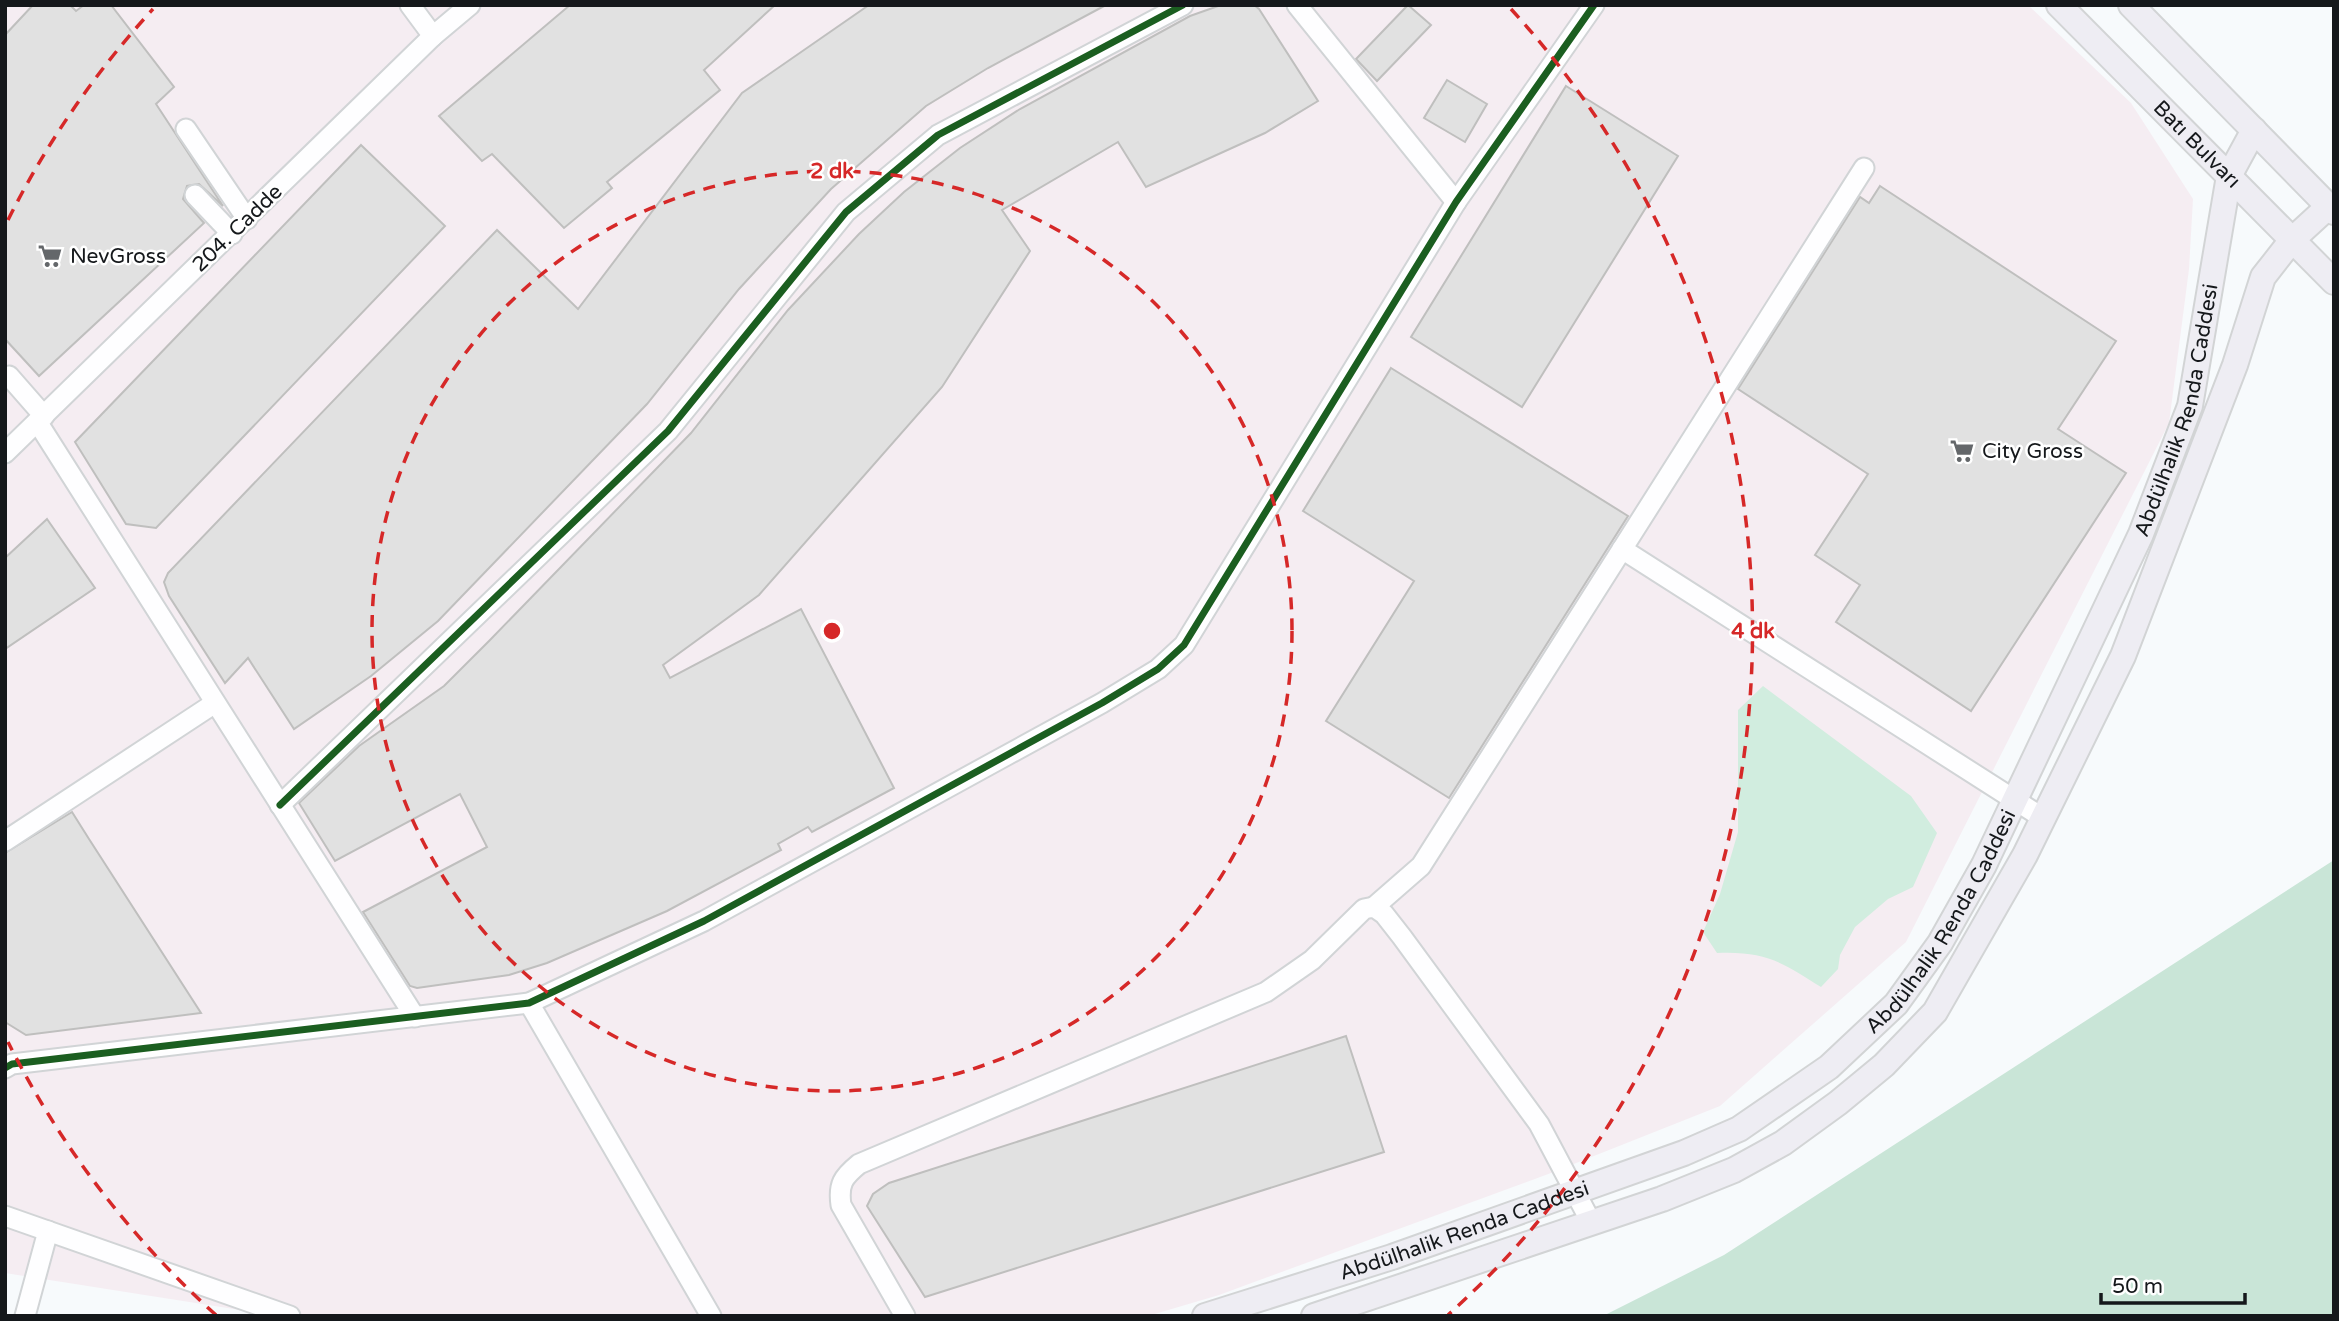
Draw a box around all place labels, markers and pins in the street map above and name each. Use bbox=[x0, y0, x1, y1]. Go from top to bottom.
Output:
supermarket icon: NevGross bbox=[36, 242, 64, 270]
place label: NevGross bbox=[70, 244, 166, 269]
supermarket icon: City Gross bbox=[1948, 437, 1976, 465]
place label: City Gross bbox=[1982, 439, 2083, 464]
centre of rings bbox=[820, 619, 844, 643]

